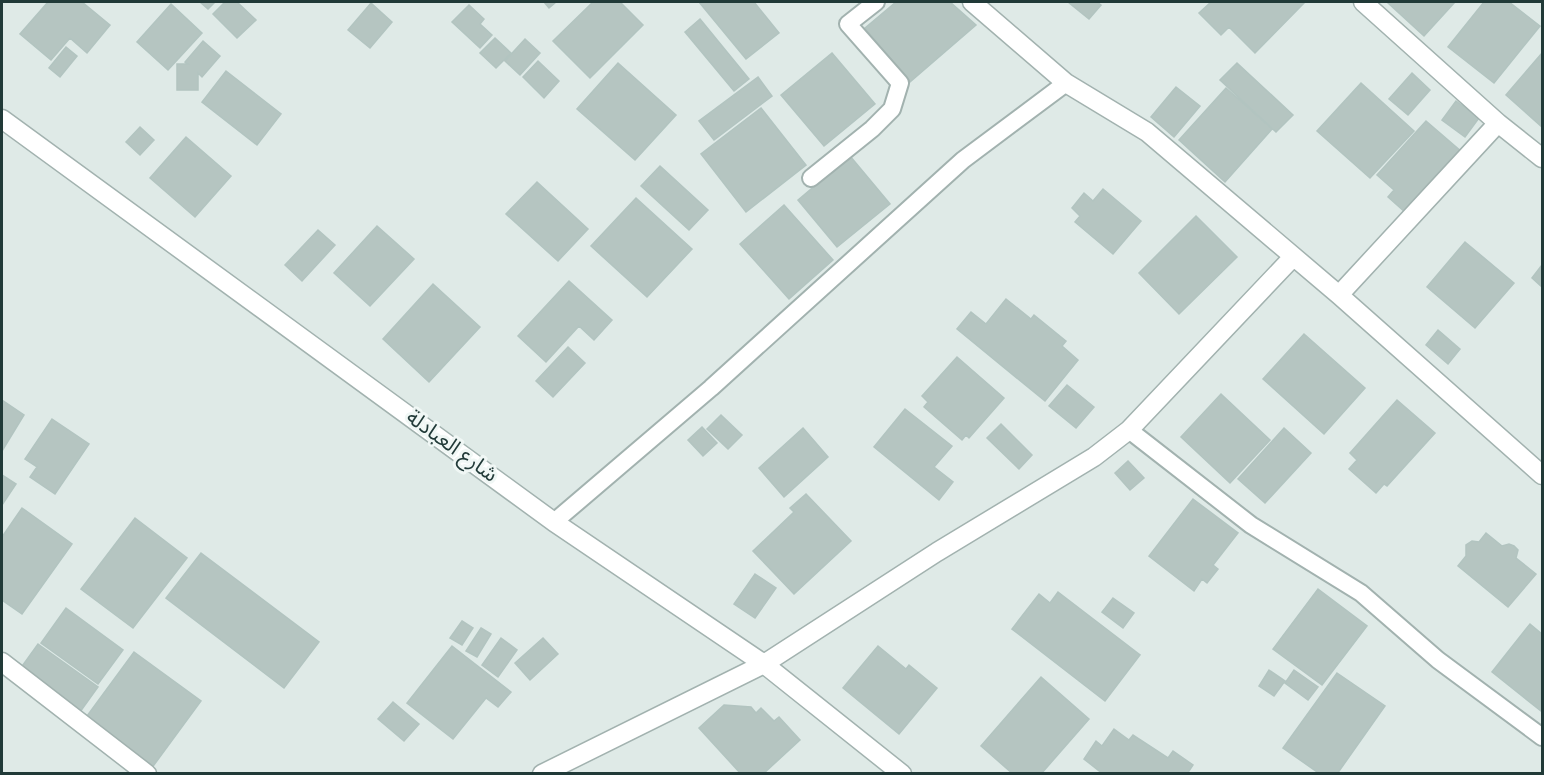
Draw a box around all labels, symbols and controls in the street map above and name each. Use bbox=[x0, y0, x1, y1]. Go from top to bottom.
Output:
street label: شارع العبادلة bbox=[400, 405, 503, 489]

